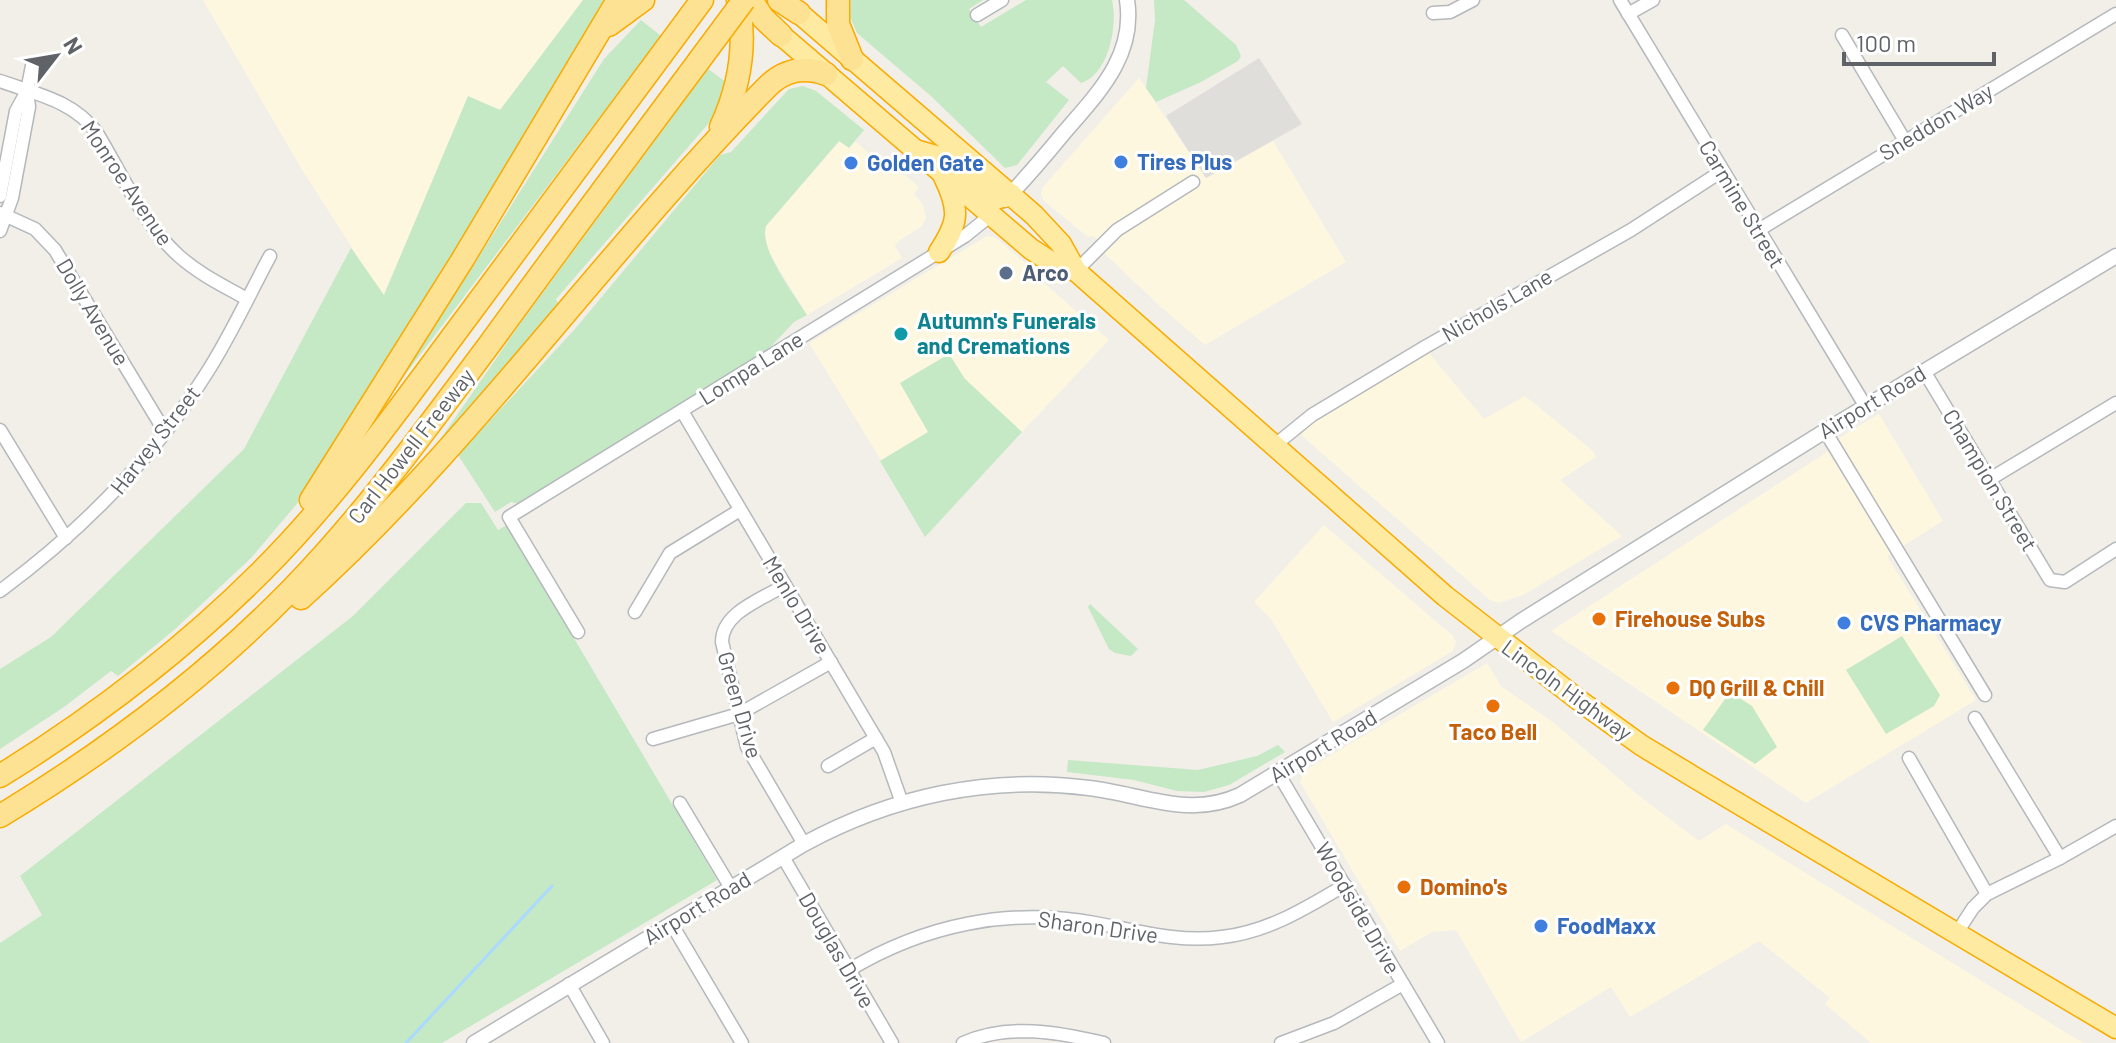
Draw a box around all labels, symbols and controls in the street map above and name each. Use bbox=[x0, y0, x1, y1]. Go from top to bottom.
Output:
north arrow bbox=[16, 16, 96, 96]
scale bar bbox=[1844, 16, 1994, 66]
text: 100 m bbox=[1856, 28, 1916, 57]
text: N bbox=[59, 32, 89, 58]
street label: Sneddon Way bbox=[1874, 77, 1997, 165]
street label: Monroe Avenue bbox=[76, 115, 179, 250]
street label: Carmine Street bbox=[1695, 135, 1791, 272]
place label: Tires Plus bbox=[1137, 148, 1232, 174]
place label: Golden Gate bbox=[867, 149, 984, 175]
marker: Tires Plus bbox=[1112, 153, 1130, 171]
marker: Golden Gate bbox=[842, 154, 860, 172]
street label: Dolly Avenue bbox=[52, 253, 136, 370]
place label: Arco bbox=[1022, 259, 1069, 285]
street label: Nichols Lane bbox=[1437, 262, 1556, 346]
marker: Arco bbox=[997, 264, 1015, 282]
place label: Autumn's Funerals and Cremations bbox=[917, 307, 1096, 358]
street label: Lompa Lane bbox=[694, 325, 807, 409]
marker: Autumn's Funerals and Cremations bbox=[892, 325, 910, 343]
street label: Airport Road bbox=[1813, 359, 1930, 443]
street label: Carl Howell Freeway bbox=[342, 363, 479, 528]
street label: Harvey Street bbox=[104, 380, 205, 499]
street label: Champion Street bbox=[1938, 404, 2043, 555]
street label: Menlo Drive bbox=[758, 551, 837, 658]
place label: Firehouse Subs bbox=[1615, 605, 1765, 631]
place label: CVS Pharmacy bbox=[1860, 609, 2002, 635]
marker: Firehouse Subs bbox=[1590, 610, 1608, 628]
marker: CVS Pharmacy bbox=[1835, 614, 1853, 632]
street label: Lincoln Highway bbox=[1497, 633, 1638, 745]
street label: Green Drive bbox=[713, 648, 769, 761]
place label: DQ Grill & Chill bbox=[1689, 674, 1824, 700]
marker: DQ Grill & Chill bbox=[1664, 679, 1682, 697]
marker: Taco Bell bbox=[1484, 697, 1502, 715]
street label: Airport Road bbox=[1264, 703, 1381, 787]
place label: Taco Bell bbox=[1449, 718, 1537, 744]
street label: Woodside Drive bbox=[1311, 837, 1407, 978]
street label: Airport Road bbox=[638, 865, 755, 949]
place label: Domino's bbox=[1420, 873, 1508, 899]
marker: Domino's bbox=[1395, 878, 1413, 896]
street label: Douglas Drive bbox=[794, 887, 881, 1012]
street label: Sharon Drive bbox=[1036, 905, 1160, 947]
place label: FoodMaxx bbox=[1557, 912, 1656, 938]
marker: FoodMaxx bbox=[1532, 917, 1550, 935]

